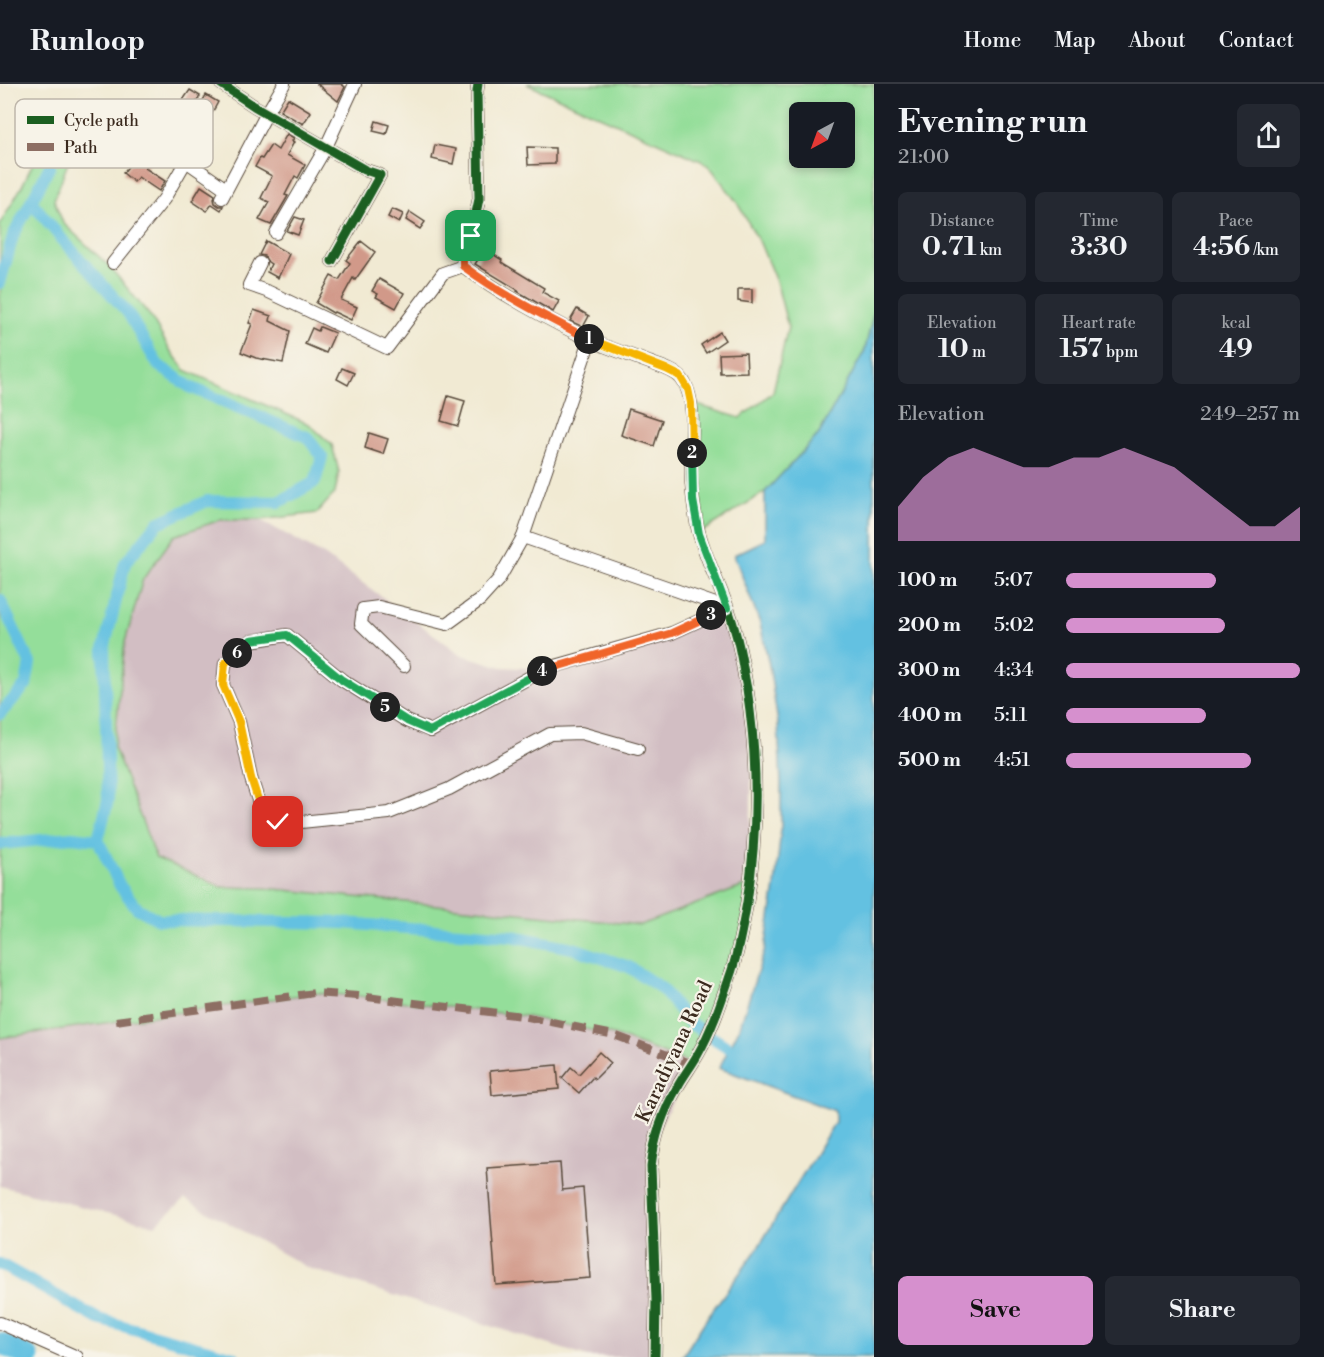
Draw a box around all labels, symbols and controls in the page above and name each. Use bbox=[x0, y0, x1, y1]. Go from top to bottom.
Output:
text: Runloop bbox=[30, 24, 145, 59]
text: Home bbox=[964, 28, 1021, 54]
text: Map bbox=[1054, 28, 1096, 54]
text: About bbox=[1129, 28, 1186, 54]
text: Contact bbox=[1219, 28, 1294, 54]
legend bbox=[15, 99, 213, 168]
north arrow bbox=[789, 102, 855, 168]
map controls bbox=[789, 102, 855, 168]
text: Evening run bbox=[898, 102, 1087, 143]
button: share bbox=[1237, 104, 1300, 167]
text: Cycle path bbox=[64, 111, 139, 131]
text: Path bbox=[64, 138, 98, 158]
text: 21:00 bbox=[898, 145, 949, 170]
pin bbox=[445, 210, 496, 261]
text: Distance bbox=[930, 211, 994, 231]
text: Time bbox=[1080, 211, 1118, 231]
text: Pace bbox=[1219, 211, 1253, 231]
icon: arrive bbox=[454, 219, 487, 252]
text: 0.71 bbox=[922, 231, 976, 263]
text: 3:30 bbox=[1070, 231, 1128, 263]
text: 4:56 bbox=[1193, 231, 1250, 263]
text: km bbox=[976, 240, 1002, 260]
text: /km bbox=[1250, 240, 1279, 260]
text: Elevation bbox=[927, 313, 997, 333]
text: Heart rate bbox=[1062, 313, 1136, 333]
text: kcal bbox=[1221, 313, 1251, 333]
pin: 1 bbox=[574, 324, 604, 354]
text: 1 bbox=[585, 329, 593, 349]
text: 10 bbox=[938, 333, 969, 365]
text: 157 bbox=[1060, 333, 1103, 365]
text: 49 bbox=[1219, 333, 1253, 365]
text: m bbox=[969, 342, 986, 362]
text: bpm bbox=[1103, 342, 1138, 362]
text: Elevation bbox=[898, 402, 985, 427]
text: 249–257 m bbox=[1200, 402, 1300, 427]
pin: 2 bbox=[677, 438, 707, 468]
text: 2 bbox=[687, 443, 697, 463]
text: 100 m bbox=[898, 568, 957, 593]
text: 5:07 bbox=[994, 568, 1033, 593]
pin: 3 bbox=[696, 600, 726, 630]
text: 3 bbox=[706, 605, 716, 625]
text: 200 m bbox=[898, 613, 961, 638]
text: 5:02 bbox=[994, 613, 1034, 638]
pin: 6 bbox=[222, 638, 252, 668]
text: 6 bbox=[232, 643, 242, 663]
pin: 4 bbox=[527, 656, 557, 686]
text: 300 m bbox=[898, 658, 961, 683]
text: 4:34 bbox=[994, 658, 1034, 683]
text: 4 bbox=[537, 661, 547, 681]
pin: 5 bbox=[370, 692, 400, 722]
text: 5 bbox=[380, 697, 390, 717]
text: 400 m bbox=[898, 703, 962, 728]
text: 5:11 bbox=[994, 703, 1027, 728]
text: 500 m bbox=[898, 748, 961, 773]
text: 4:51 bbox=[994, 748, 1030, 773]
pin bbox=[252, 796, 303, 847]
icon: check bbox=[261, 805, 294, 838]
street label: Karadiyana Road bbox=[631, 976, 719, 1127]
button: Save bbox=[898, 1276, 1093, 1345]
button: Share bbox=[1105, 1276, 1300, 1345]

